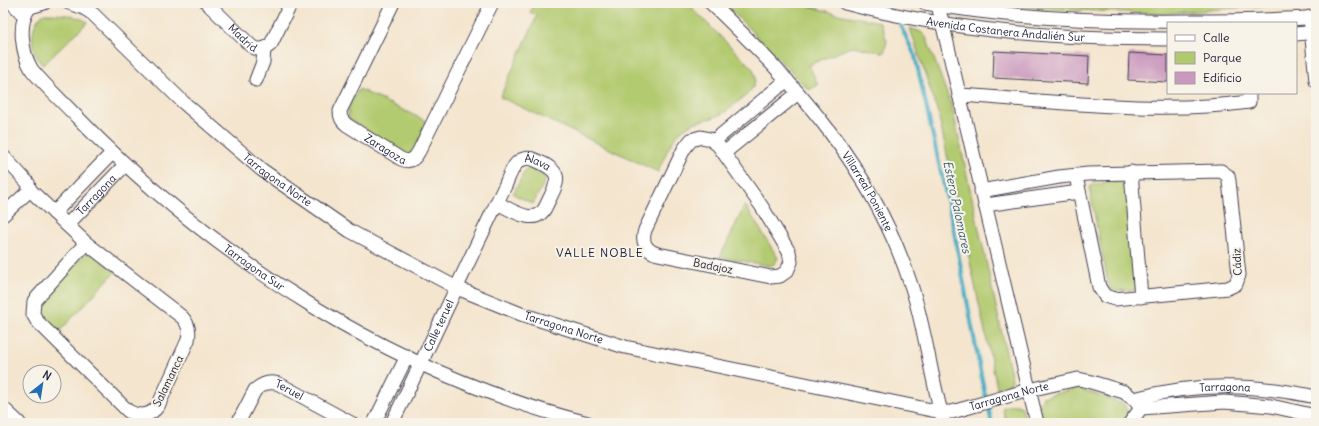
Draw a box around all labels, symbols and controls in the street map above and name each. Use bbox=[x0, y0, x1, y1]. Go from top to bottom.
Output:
street label: Avenida Costanera Andalién Sur bbox=[925, 14, 1086, 44]
street label: Madrid bbox=[225, 21, 260, 55]
legend bbox=[1167, 22, 1297, 94]
text: Calle bbox=[1203, 30, 1230, 45]
text: Parque bbox=[1203, 50, 1242, 65]
text: Edificio bbox=[1203, 70, 1242, 85]
street label: Zaragoza bbox=[362, 131, 408, 167]
street label: Villarreal Poniente bbox=[839, 149, 896, 233]
street label: Tarragona Norte bbox=[240, 150, 315, 209]
street label: Álava bbox=[524, 150, 553, 174]
water label: Estero Palomares bbox=[940, 159, 975, 256]
street label: Tarragona bbox=[73, 171, 119, 218]
street label: Tarragona Sur bbox=[221, 242, 288, 294]
district label: VALLE NOBLE bbox=[556, 245, 644, 260]
street label: Cádiz bbox=[1229, 248, 1245, 276]
street label: Badajoz bbox=[692, 255, 734, 277]
street label: Calle teruel bbox=[420, 297, 457, 354]
street label: Tarragona Norte bbox=[523, 309, 605, 347]
street label: Salamanca bbox=[150, 353, 186, 409]
north arrow bbox=[22, 364, 62, 404]
text: N bbox=[40, 367, 54, 383]
street label: Teruel bbox=[274, 376, 306, 403]
street label: Tarragona Norte bbox=[968, 379, 1050, 414]
street label: Tarragona bbox=[1199, 380, 1251, 395]

